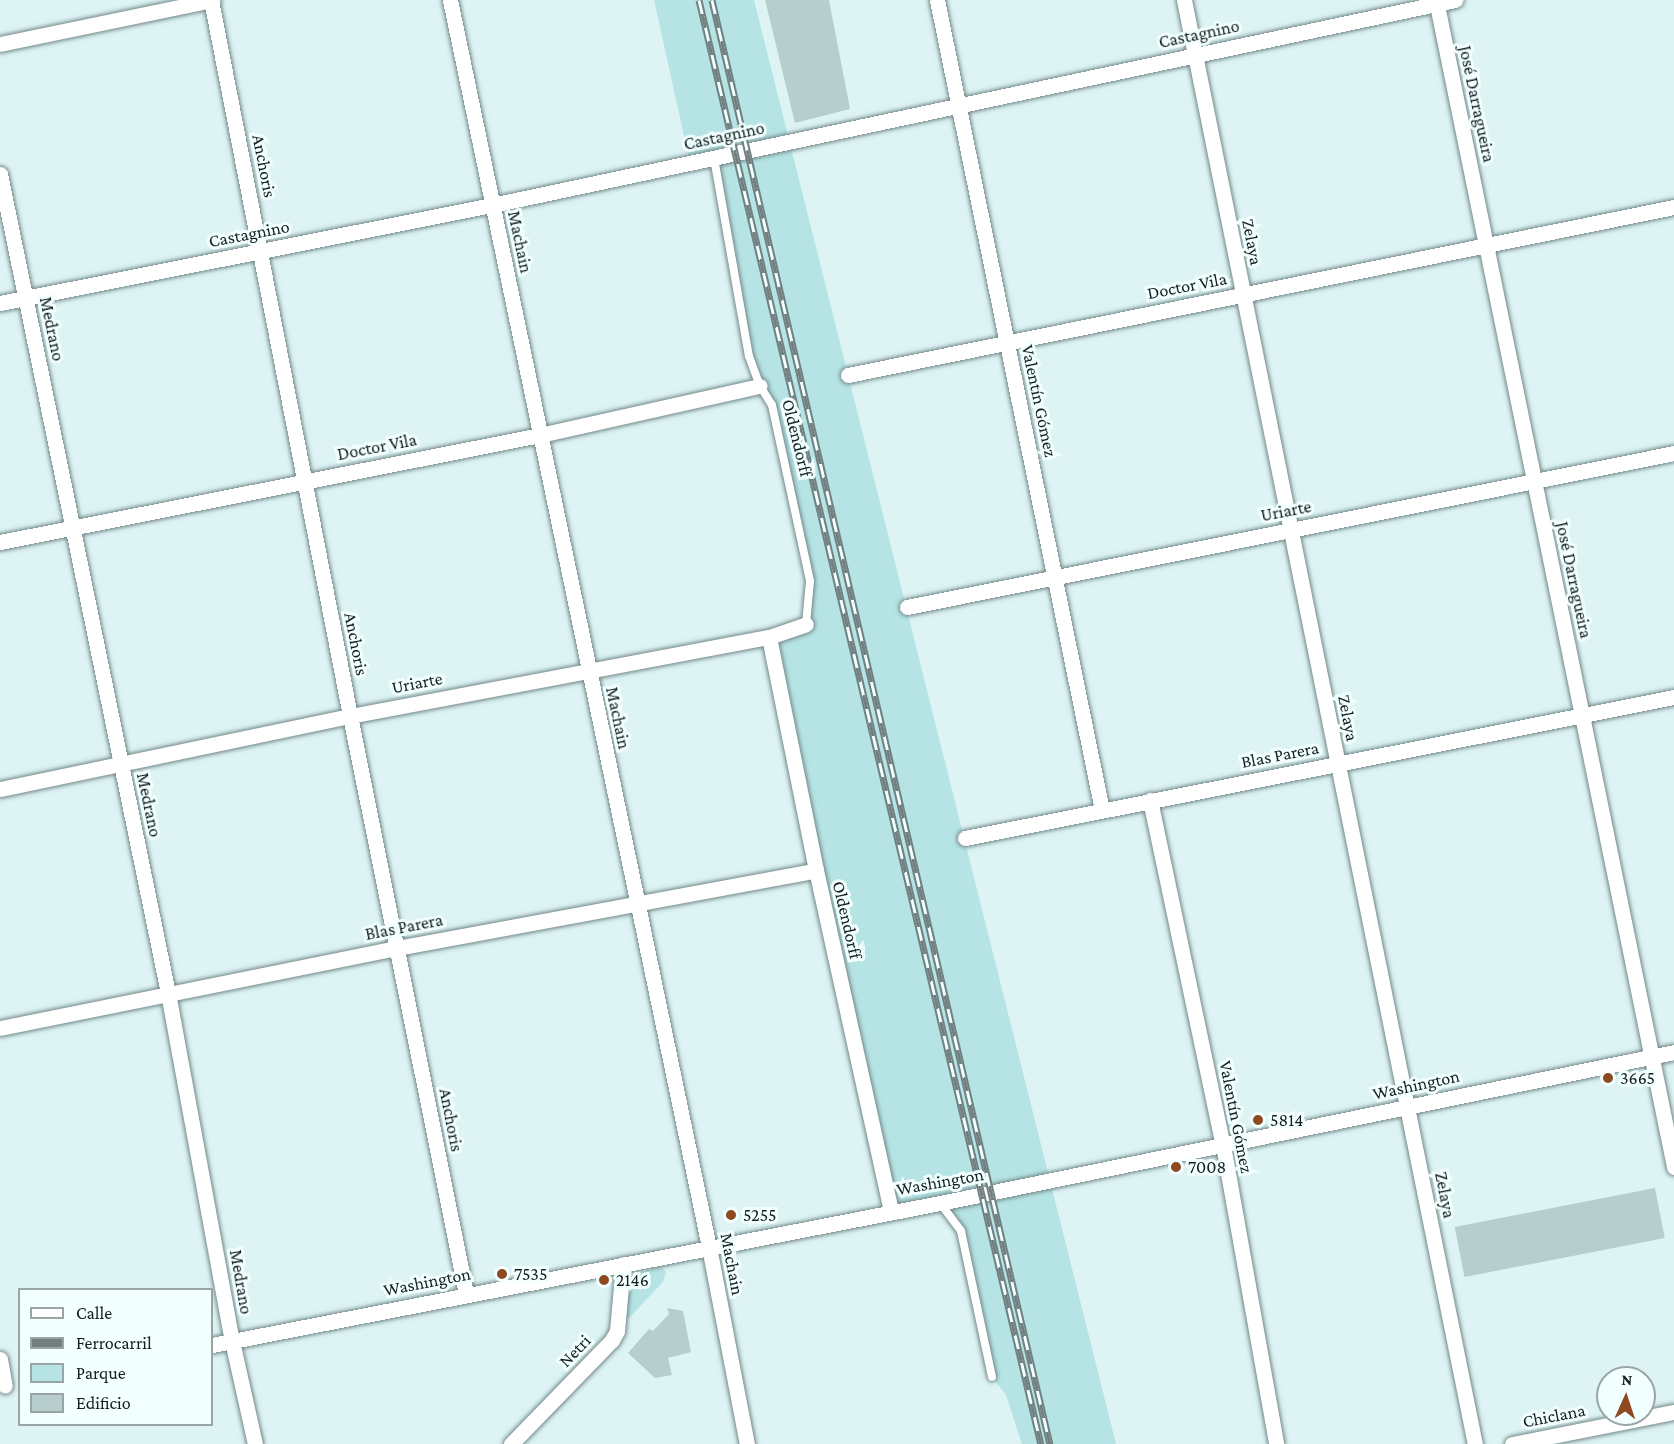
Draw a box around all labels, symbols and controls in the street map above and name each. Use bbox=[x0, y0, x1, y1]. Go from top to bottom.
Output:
street label: Castagnino bbox=[1157, 15, 1241, 53]
street label: José Darragueira bbox=[1454, 44, 1500, 164]
street label: Castagnino bbox=[682, 117, 766, 155]
street label: Anchoris bbox=[247, 133, 281, 199]
street label: Machain bbox=[503, 209, 537, 275]
street label: Castagnino bbox=[207, 216, 291, 252]
street label: Zelaya bbox=[1237, 217, 1267, 267]
street label: Doctor Vila bbox=[1145, 268, 1229, 304]
street label: Medrano bbox=[35, 295, 69, 363]
street label: Valentín Gómez bbox=[1017, 343, 1061, 459]
street label: Oldendorff bbox=[777, 397, 817, 479]
street label: Doctor Vila bbox=[335, 429, 419, 465]
street label: Uriarte bbox=[1259, 496, 1313, 526]
street label: José Darragueira bbox=[1551, 520, 1597, 640]
street label: Anchoris bbox=[339, 611, 373, 677]
street label: Uriarte bbox=[390, 668, 444, 698]
street label: Machain bbox=[601, 685, 635, 751]
street label: Zelaya bbox=[1333, 693, 1363, 743]
street label: Blas Parera bbox=[1239, 737, 1321, 773]
street label: Medrano bbox=[132, 771, 166, 839]
street label: Oldendorff bbox=[828, 879, 866, 961]
street label: Blas Parera bbox=[363, 909, 445, 945]
street label: Valentín Gómez bbox=[1215, 1059, 1257, 1175]
street label: Washington bbox=[1371, 1065, 1461, 1105]
place label: 3665 bbox=[1620, 1067, 1655, 1089]
marker: 3665 bbox=[1601, 1071, 1615, 1085]
street label: Anchoris bbox=[434, 1087, 468, 1153]
place label: 5814 bbox=[1270, 1109, 1303, 1131]
marker: 5814 bbox=[1251, 1113, 1265, 1127]
place label: 7008 bbox=[1188, 1156, 1226, 1178]
marker: 7008 bbox=[1169, 1160, 1183, 1174]
street label: Washington bbox=[895, 1164, 985, 1200]
street label: Zelaya bbox=[1430, 1170, 1460, 1220]
place label: 5255 bbox=[743, 1204, 776, 1226]
marker: 5255 bbox=[724, 1208, 738, 1222]
street label: Machain bbox=[715, 1231, 749, 1297]
street label: Medrano bbox=[225, 1248, 257, 1316]
street label: Washington bbox=[382, 1263, 472, 1301]
place label: 7535 bbox=[514, 1263, 547, 1285]
marker: 7535 bbox=[495, 1267, 509, 1281]
place label: 2146 bbox=[616, 1269, 649, 1291]
marker: 2146 bbox=[597, 1273, 611, 1287]
legend bbox=[18, 1288, 213, 1426]
text: Calle bbox=[76, 1303, 112, 1323]
street label: Netri bbox=[554, 1330, 596, 1372]
text: Ferrocarril bbox=[76, 1333, 152, 1353]
text: Parque bbox=[76, 1363, 126, 1383]
north arrow bbox=[1596, 1366, 1656, 1426]
text: N bbox=[1621, 1371, 1633, 1388]
text: Edificio bbox=[76, 1393, 131, 1413]
street label: Chiclana bbox=[1521, 1399, 1587, 1433]

